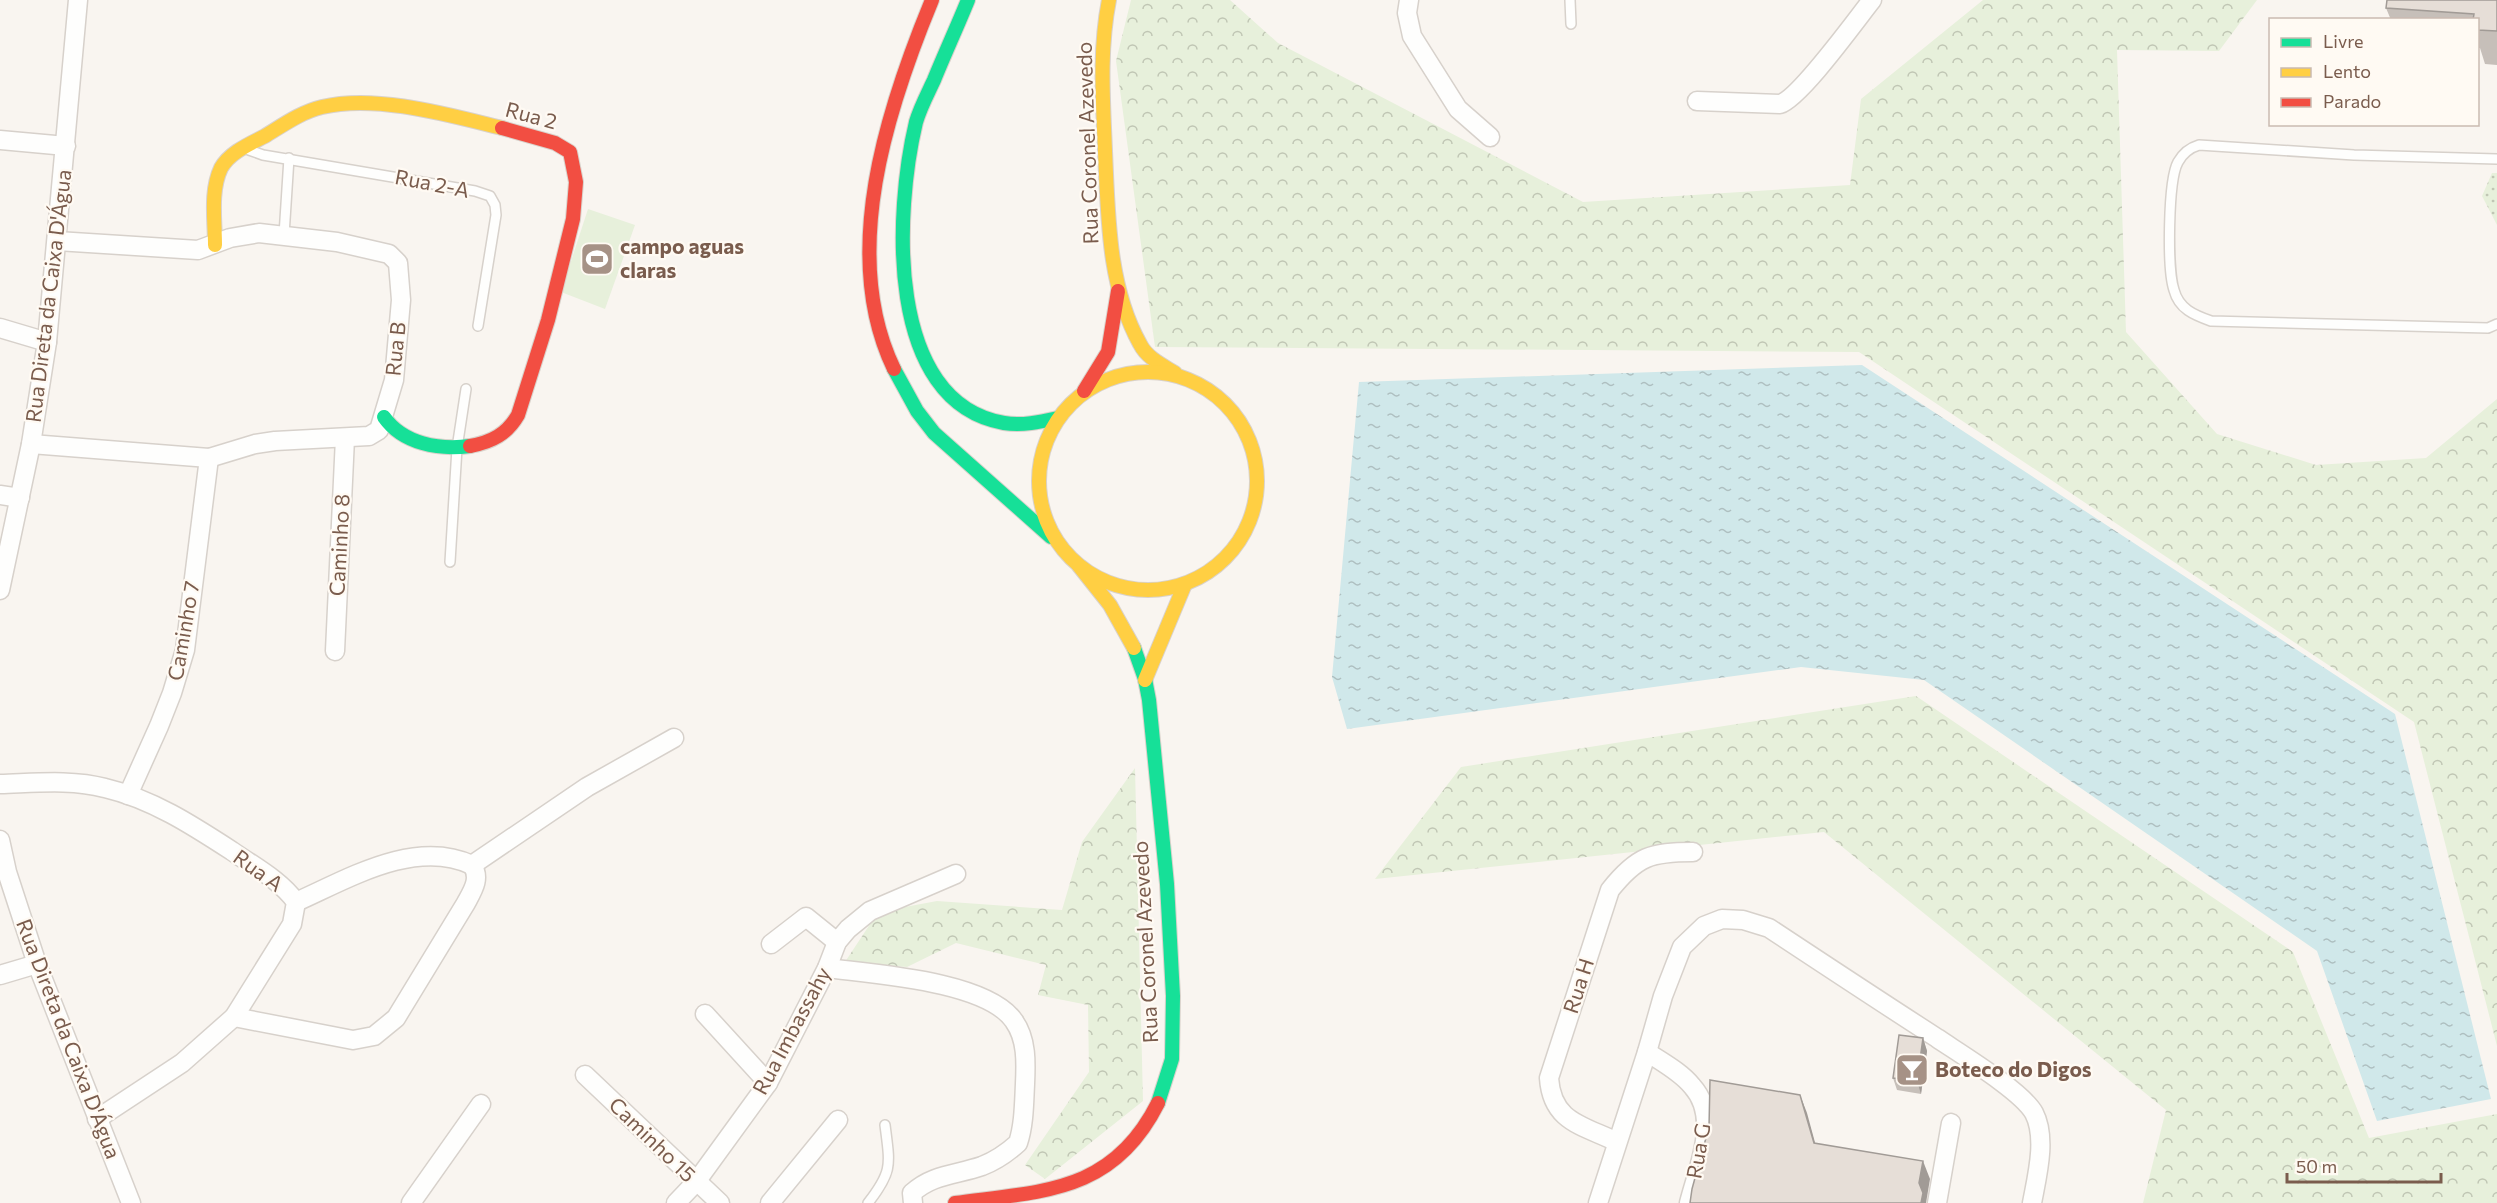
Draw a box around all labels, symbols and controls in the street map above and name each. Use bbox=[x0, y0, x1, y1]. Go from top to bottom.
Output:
legend bbox=[2269, 18, 2479, 126]
text: Livre bbox=[2323, 30, 2364, 52]
street label: Rua Coronel Azevedo bbox=[1070, 41, 1103, 245]
text: Lento bbox=[2323, 60, 2371, 82]
text: Parado bbox=[2323, 90, 2381, 112]
street label: Rua 2 bbox=[503, 96, 560, 133]
street label: Rua 2-A bbox=[393, 163, 472, 202]
street label: Rua Direta da Caixa D'Água bbox=[20, 168, 75, 424]
place label: campo aguas claras bbox=[620, 233, 744, 282]
sports icon: campo aguas claras bbox=[579, 241, 615, 277]
street label: Rua B bbox=[379, 321, 410, 377]
street label: Caminho 8 bbox=[323, 493, 354, 597]
street label: Caminho 7 bbox=[161, 579, 204, 683]
street label: Rua Coronel Azevedo bbox=[1127, 840, 1162, 1044]
street label: Rua A bbox=[229, 843, 289, 896]
street label: Rua Direta da Caixa D'Água bbox=[12, 915, 127, 1162]
street label: Rua H bbox=[1557, 955, 1598, 1016]
street label: Rua Imbassahy bbox=[747, 962, 835, 1098]
bar icon: Boteco do Digos bbox=[1894, 1052, 1930, 1088]
place label: Boteco do Digos bbox=[1935, 1056, 2092, 1081]
street label: Caminho 15 bbox=[605, 1091, 702, 1186]
street label: Rua G bbox=[1680, 1121, 1715, 1181]
scale bar bbox=[2287, 1146, 2442, 1184]
text: 50 m bbox=[2296, 1155, 2337, 1177]

